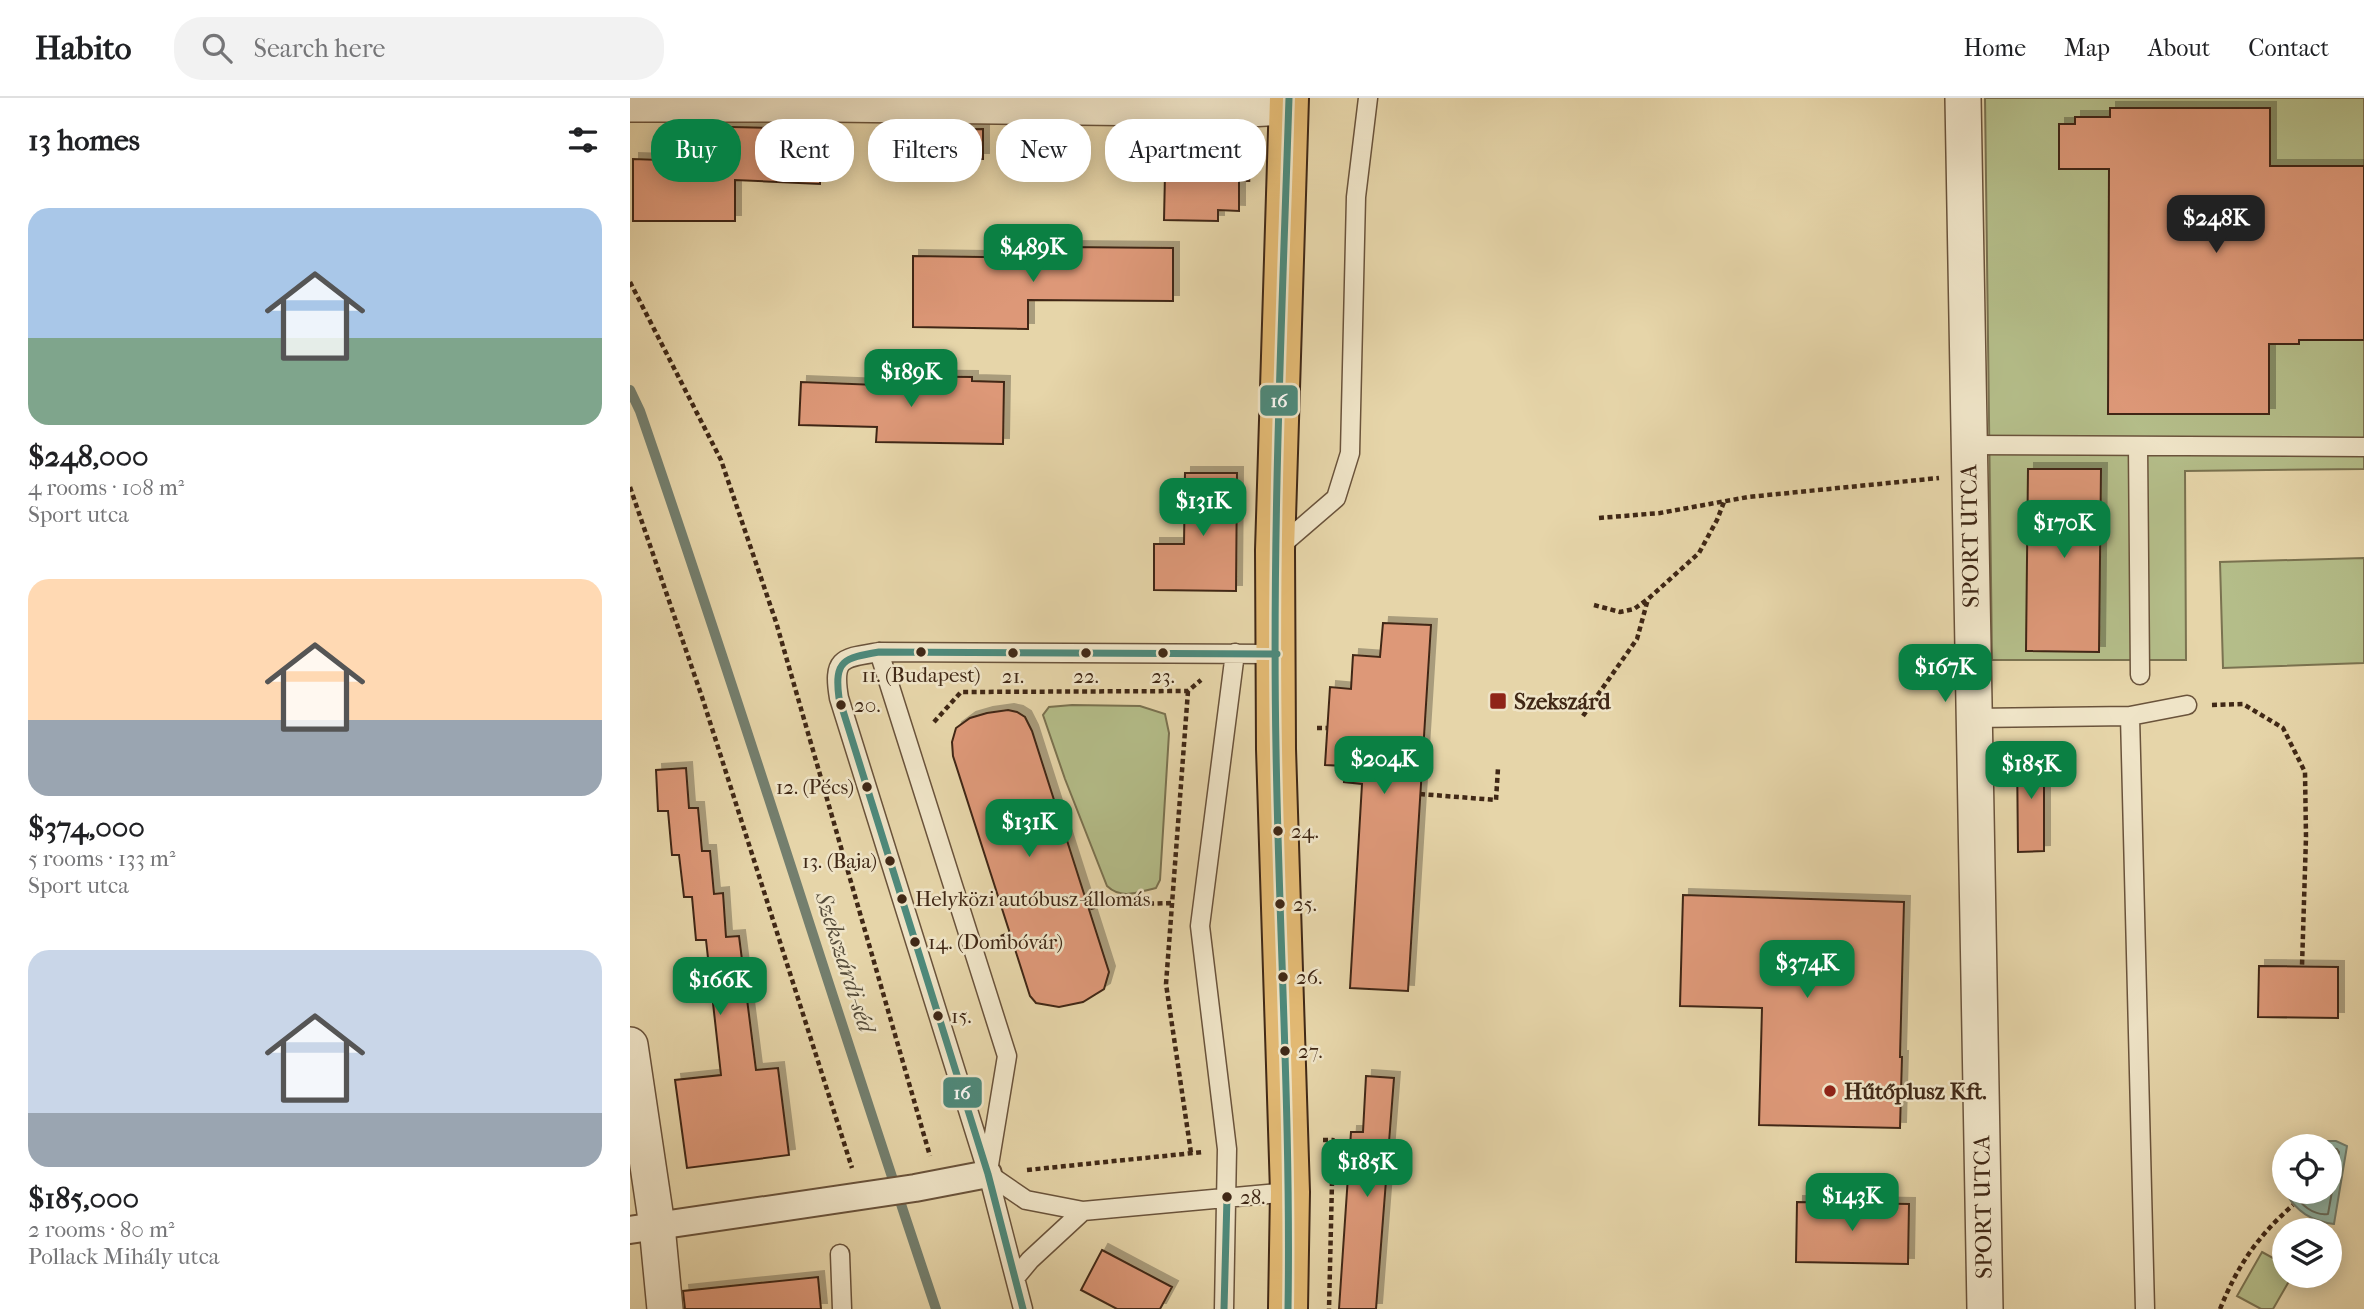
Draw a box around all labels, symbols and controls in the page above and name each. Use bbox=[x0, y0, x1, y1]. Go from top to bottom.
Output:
search box bbox=[174, 17, 664, 80]
text: Habito bbox=[35, 29, 132, 68]
icon: search bbox=[198, 29, 236, 67]
text: Search here bbox=[254, 33, 385, 64]
text: Home bbox=[1964, 34, 2026, 62]
text: Map bbox=[2064, 34, 2110, 62]
text: About bbox=[2148, 34, 2210, 62]
text: Contact bbox=[2248, 34, 2329, 62]
chip: Buy bbox=[651, 119, 741, 182]
chip: Rent bbox=[755, 119, 854, 182]
chip: Filters bbox=[868, 119, 982, 182]
chip: New bbox=[996, 119, 1091, 182]
chip: Apartment bbox=[1105, 119, 1266, 182]
icon: filters bbox=[564, 121, 602, 159]
text: 13 homes bbox=[28, 123, 140, 158]
pin: $248K bbox=[2167, 195, 2265, 255]
text: $248K bbox=[2183, 204, 2249, 231]
pin: $489K bbox=[984, 225, 1082, 284]
text: $489K bbox=[1000, 233, 1066, 260]
icon: home bbox=[252, 253, 378, 379]
pin: $189K bbox=[862, 350, 960, 409]
text: $189K bbox=[880, 358, 942, 385]
line badge: 16 bbox=[1259, 384, 1299, 417]
text: 16 bbox=[1271, 390, 1288, 412]
text: $248,000 bbox=[28, 439, 149, 474]
street label: SPORT UTCA bbox=[1955, 463, 1985, 608]
text: 4 rooms · 108 m² bbox=[28, 474, 184, 501]
pin: $131K bbox=[1154, 478, 1252, 538]
text: $131K bbox=[1175, 487, 1231, 514]
pin: $170K bbox=[2015, 500, 2113, 560]
text: Sport utca bbox=[28, 501, 129, 528]
text: $170K bbox=[2033, 509, 2095, 536]
icon: home bbox=[252, 624, 378, 750]
pin: $167K bbox=[1896, 644, 1994, 704]
marker: 11. (Budapest) bbox=[914, 645, 928, 659]
marker: 21. bbox=[1006, 646, 1020, 660]
marker: 22. bbox=[1079, 646, 1093, 660]
marker: 23. bbox=[1156, 646, 1170, 660]
text: $167K bbox=[1915, 653, 1975, 680]
place label: 11. (Budapest) bbox=[861, 663, 981, 687]
place label: 21. bbox=[1002, 664, 1024, 688]
place label: 22. bbox=[1073, 664, 1099, 688]
place label: 23. bbox=[1151, 664, 1175, 688]
place label: Szekszárd bbox=[1514, 688, 1612, 715]
marker: Szekszárd bbox=[1488, 691, 1508, 711]
place label: 20. bbox=[854, 693, 880, 717]
marker: 20. bbox=[834, 698, 848, 712]
pin: $204K bbox=[1335, 736, 1433, 796]
pin: $185K bbox=[1982, 742, 2080, 801]
text: $204K bbox=[1350, 745, 1418, 772]
text: $185K bbox=[2001, 750, 2061, 777]
place label: 12. (Pécs) bbox=[776, 775, 854, 799]
marker: 12. (Pécs) bbox=[860, 780, 874, 794]
pin: $131K bbox=[980, 800, 1078, 859]
text: $131K bbox=[1001, 808, 1057, 835]
text: $374,000 bbox=[28, 810, 145, 845]
place label: 24. bbox=[1291, 819, 1319, 843]
marker: 24. bbox=[1271, 824, 1285, 838]
text: 5 rooms · 133 m² bbox=[28, 845, 175, 872]
place label: 13. (Baja) bbox=[802, 849, 877, 873]
marker: 13. (Baja) bbox=[883, 854, 897, 868]
text: Sport utca bbox=[28, 872, 129, 899]
place label: Helyközi autóbusz-állomás bbox=[915, 887, 1151, 911]
water label: Szekszárdi-séd bbox=[809, 888, 882, 1038]
marker: Helyközi autóbusz-állomás bbox=[895, 892, 909, 906]
place label: 25. bbox=[1293, 892, 1317, 916]
marker: 25. bbox=[1273, 897, 1287, 911]
place label: 14. (Dombóvár) bbox=[928, 930, 1063, 954]
marker: 14. (Dombóvár) bbox=[908, 935, 922, 949]
pin: $374K bbox=[1758, 940, 1856, 1000]
text: $374K bbox=[1776, 949, 1838, 976]
pin: $166K bbox=[671, 958, 769, 1017]
place label: 26. bbox=[1296, 965, 1322, 989]
text: $166K bbox=[689, 966, 751, 993]
marker: 26. bbox=[1276, 970, 1290, 984]
icon: home bbox=[252, 995, 378, 1121]
place label: 15. bbox=[951, 1004, 972, 1028]
marker: 15. bbox=[931, 1009, 945, 1023]
place label: 27. bbox=[1298, 1039, 1323, 1063]
marker: 27. bbox=[1278, 1044, 1292, 1058]
line badge: 16 bbox=[942, 1076, 983, 1109]
place label: Hűtőplusz Kft. bbox=[1844, 1078, 1987, 1105]
text: 16 bbox=[954, 1082, 971, 1104]
marker: Hűtőplusz Kft. bbox=[1822, 1083, 1838, 1099]
street label: SPORT UTCA bbox=[1968, 1134, 1998, 1279]
map controls bbox=[2272, 1134, 2342, 1288]
button: locate bbox=[2272, 1134, 2342, 1204]
pin: $185K bbox=[1318, 1140, 1416, 1199]
text: $185K bbox=[1337, 1148, 1397, 1175]
pin: $143K bbox=[1803, 1174, 1901, 1233]
text: $185,000 bbox=[28, 1181, 139, 1216]
text: $143K bbox=[1822, 1182, 1882, 1209]
place label: 28. bbox=[1240, 1185, 1265, 1209]
marker: 28. bbox=[1220, 1190, 1234, 1204]
text: 2 rooms · 80 m² bbox=[28, 1216, 175, 1243]
button: layers bbox=[2272, 1218, 2342, 1288]
text: Pollack Mihály utca bbox=[28, 1243, 219, 1270]

